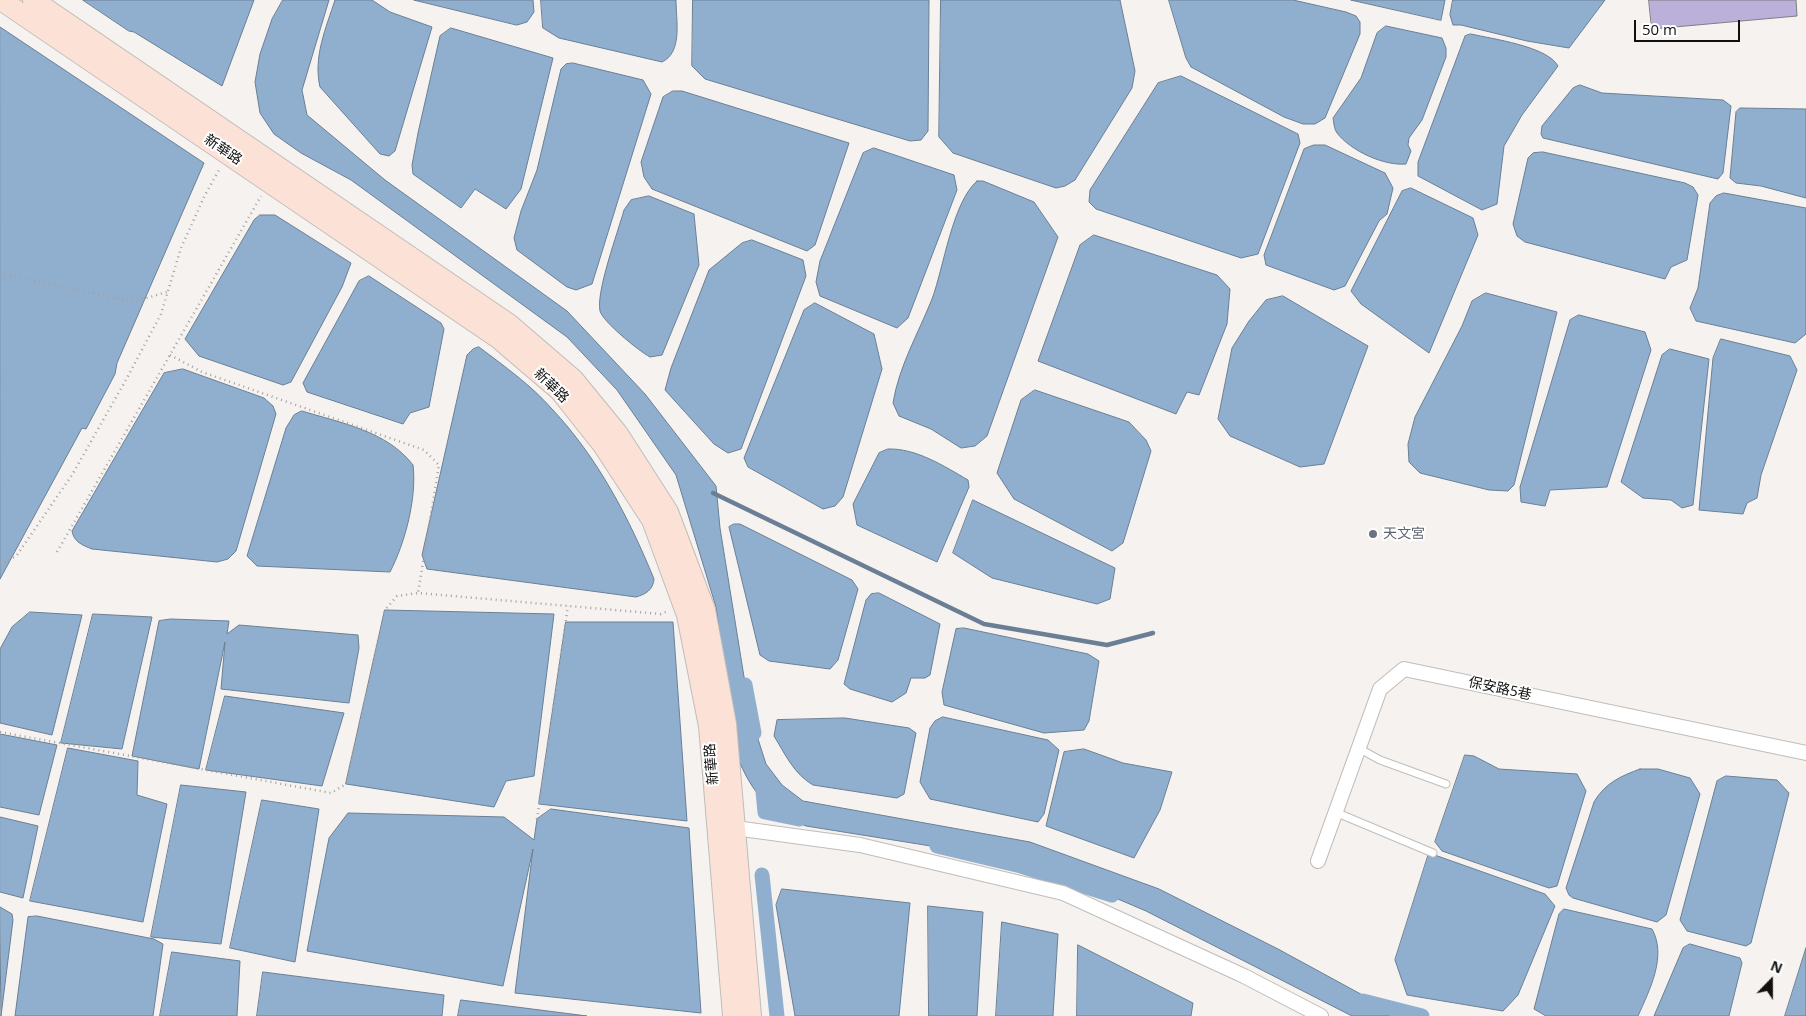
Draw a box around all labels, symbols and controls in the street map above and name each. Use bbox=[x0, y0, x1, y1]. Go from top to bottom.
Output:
scale bar bbox=[1636, 10, 1742, 42]
text: 50 m bbox=[1642, 19, 1677, 39]
street label: 新華路 bbox=[201, 131, 245, 169]
street label: 新華路 bbox=[530, 365, 572, 407]
place label: 天文宮 bbox=[1383, 526, 1425, 542]
marker: 天文宮 bbox=[1367, 528, 1379, 540]
street label: 保安路5巷 bbox=[1467, 674, 1533, 704]
street label: 新華路 bbox=[702, 742, 722, 786]
north arrow bbox=[1746, 956, 1796, 1006]
text: N bbox=[1768, 956, 1786, 978]

